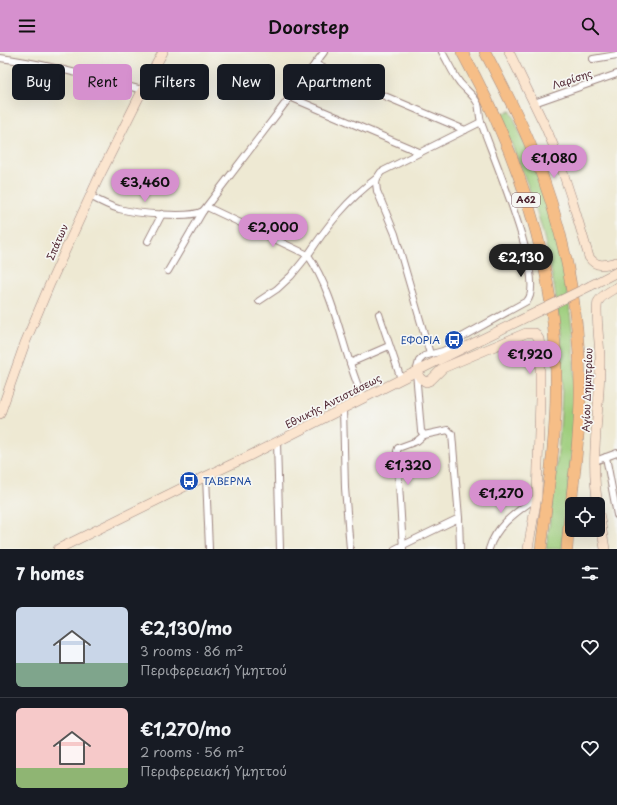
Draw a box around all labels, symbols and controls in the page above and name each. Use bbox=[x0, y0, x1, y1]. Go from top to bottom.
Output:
text: Doorstep bbox=[268, 13, 349, 40]
icon: menu bbox=[16, 15, 38, 37]
icon: search bbox=[579, 15, 601, 37]
chip: Buy bbox=[12, 64, 65, 100]
chip: Rent bbox=[73, 64, 132, 100]
chip: Filters bbox=[140, 64, 209, 100]
chip: New bbox=[217, 64, 275, 100]
chip: Apartment bbox=[283, 64, 385, 100]
street label: Λαρίσης bbox=[550, 65, 594, 92]
pin: €1,080 bbox=[521, 145, 587, 179]
text: €1,080 bbox=[531, 148, 577, 167]
pin: €3,460 bbox=[112, 169, 178, 203]
text: €3,460 bbox=[120, 172, 170, 191]
road number: Α62 bbox=[512, 193, 540, 207]
pin: €2,000 bbox=[240, 214, 306, 248]
text: €2,000 bbox=[248, 217, 298, 236]
street label: Σπάτων bbox=[42, 221, 71, 262]
pin: €2,130 bbox=[488, 244, 554, 278]
text: €2,130 bbox=[498, 247, 544, 266]
bus stop icon: ΕΦΟΡΙΑ bbox=[443, 329, 465, 351]
place label: ΕΦΟΡΙΑ bbox=[401, 332, 440, 347]
pin: €1,920 bbox=[497, 341, 563, 375]
text: €1,920 bbox=[507, 344, 553, 363]
street label: Αγίου Δημητρίου bbox=[578, 347, 595, 432]
street label: Εθνικής Αντιστάσεως bbox=[282, 370, 384, 431]
pin: €1,320 bbox=[375, 452, 441, 486]
text: €1,320 bbox=[385, 455, 431, 474]
bus stop icon: ΤΑΒΕΡΝΑ bbox=[178, 470, 200, 492]
place label: ΤΑΒΕΡΝΑ bbox=[203, 473, 252, 488]
pin: €1,270 bbox=[468, 480, 534, 514]
text: €1,270 bbox=[478, 483, 524, 502]
map controls bbox=[565, 497, 605, 537]
button: locate bbox=[565, 497, 605, 537]
text: 7 homes bbox=[16, 560, 84, 586]
icon: filters bbox=[579, 562, 601, 584]
text: €2,130/mo bbox=[140, 615, 232, 641]
icon: home bbox=[48, 623, 96, 671]
icon: heart bbox=[579, 636, 601, 658]
text: 3 rooms · 86 m² bbox=[140, 641, 243, 660]
text: Περιφερειακή Υμηττού bbox=[140, 660, 287, 679]
text: €1,270/mo bbox=[140, 716, 231, 742]
icon: home bbox=[48, 724, 96, 772]
icon: heart bbox=[579, 737, 601, 759]
text: 2 rooms · 56 m² bbox=[140, 742, 244, 761]
text: Περιφερειακή Υμηττού bbox=[140, 761, 287, 780]

